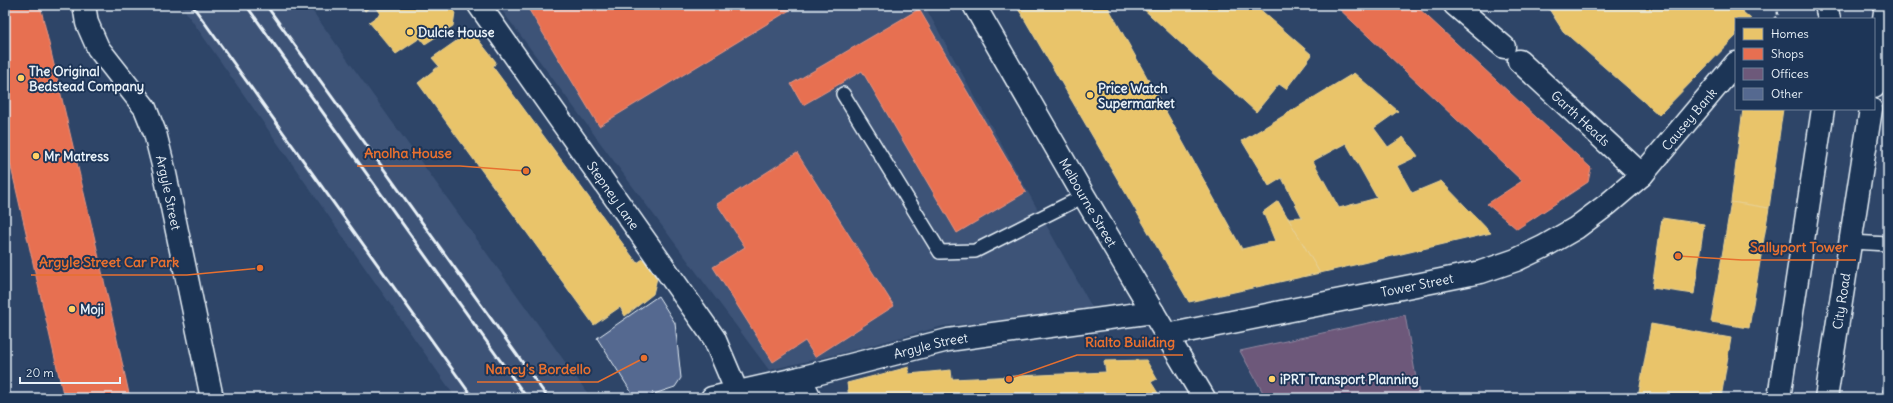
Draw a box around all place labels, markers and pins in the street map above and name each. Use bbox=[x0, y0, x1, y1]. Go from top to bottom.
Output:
place label: Dulcie House bbox=[418, 24, 495, 41]
marker: Dulcie House bbox=[405, 27, 415, 37]
place label: The Original Bedstead Company bbox=[29, 63, 144, 95]
marker: The Original Bedstead Company bbox=[16, 73, 26, 83]
place label: Price Watch Supermarket bbox=[1098, 80, 1175, 112]
marker: Price Watch Supermarket bbox=[1085, 90, 1095, 100]
callout: Anolha House bbox=[357, 140, 460, 166]
place label: Mr Matress bbox=[44, 148, 109, 165]
marker: Mr Matress bbox=[31, 151, 41, 161]
callout: Sallyport Tower bbox=[1742, 234, 1856, 260]
callout: Argyle Street Car Park bbox=[31, 249, 187, 275]
place label: Moji bbox=[80, 301, 104, 318]
marker: Moji bbox=[67, 304, 77, 314]
callout: Rialto Building bbox=[1077, 329, 1183, 355]
callout: Nancy's Bordello bbox=[477, 356, 598, 382]
place label: iPRT Transport Planning bbox=[1280, 371, 1419, 388]
marker: iPRT Transport Planning bbox=[1267, 374, 1277, 384]

